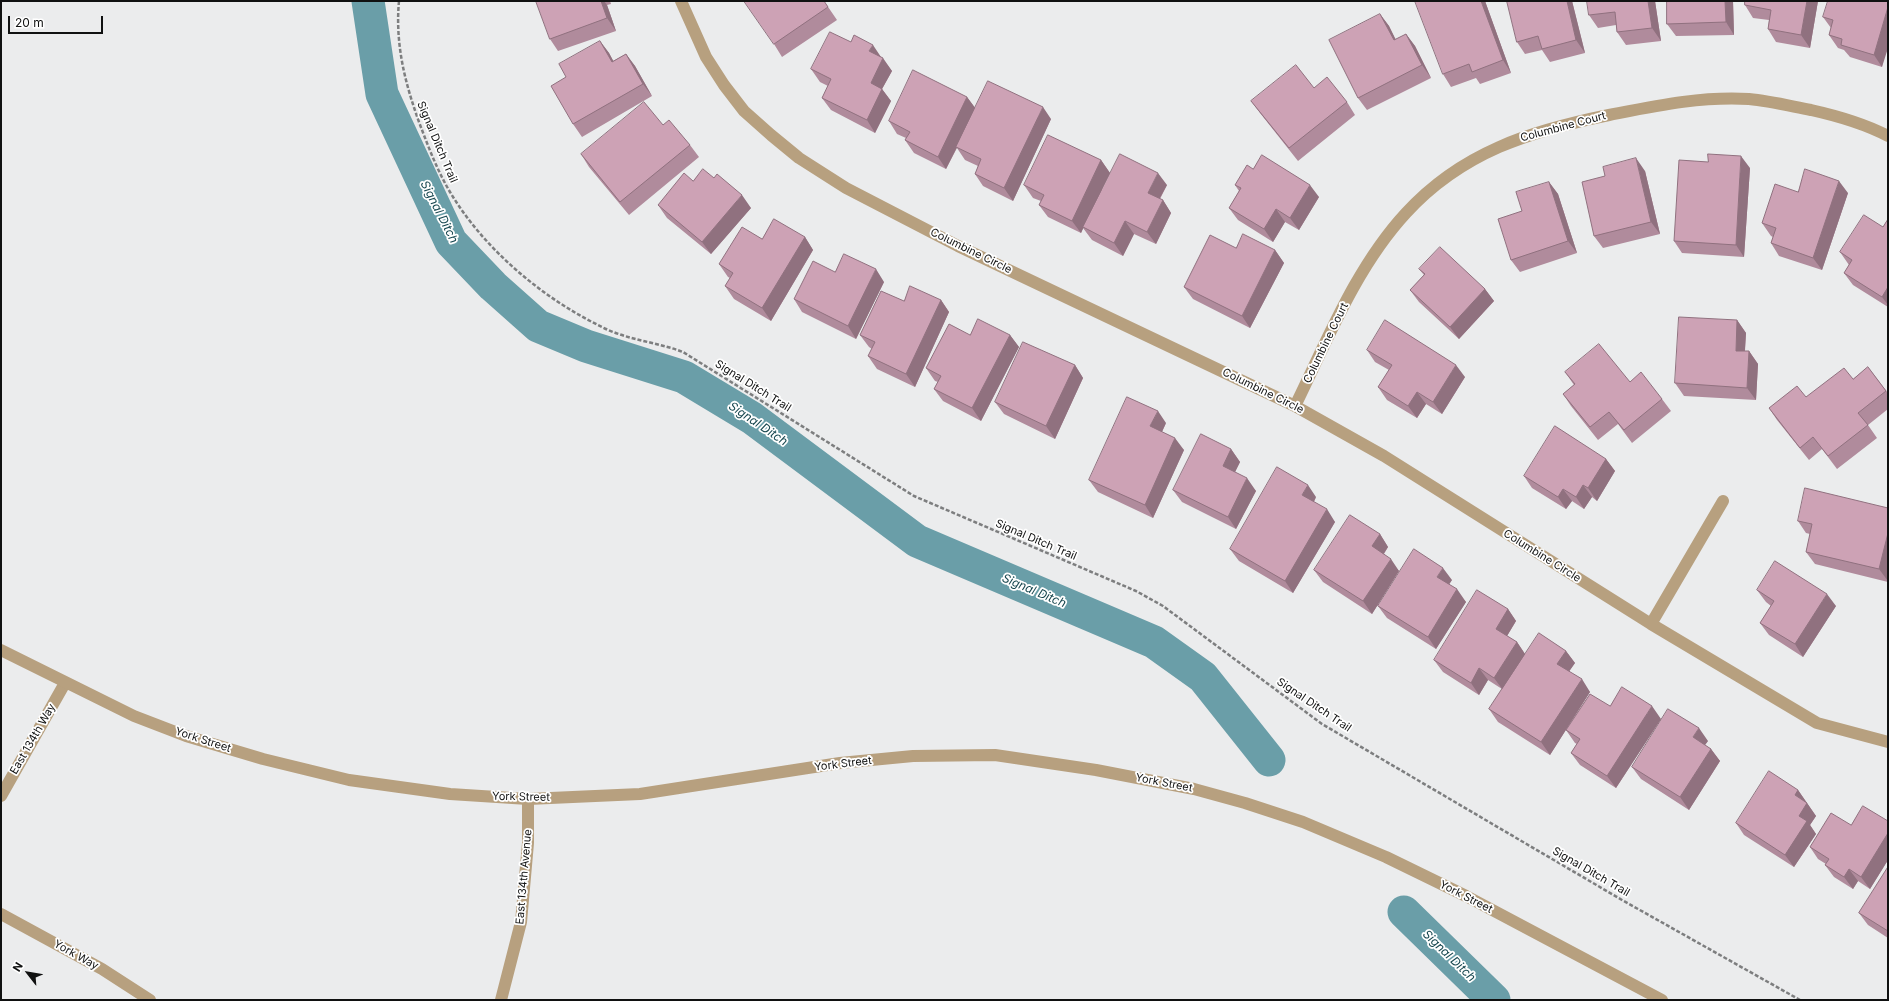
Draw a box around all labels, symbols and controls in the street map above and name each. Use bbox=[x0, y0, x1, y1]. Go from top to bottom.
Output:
scale bar bbox=[10, 8, 105, 34]
text: 20 m bbox=[15, 15, 44, 30]
street label: Signal Ditch Trail bbox=[414, 99, 460, 185]
street label: Columbine Court bbox=[1519, 109, 1607, 145]
water label: Signal Ditch bbox=[417, 178, 461, 246]
street label: Columbine Circle bbox=[928, 226, 1014, 276]
street label: Columbine Court bbox=[1301, 301, 1351, 385]
street label: Signal Ditch Trail bbox=[713, 357, 793, 415]
street label: Columbine Circle bbox=[1220, 366, 1306, 416]
water label: Signal Ditch bbox=[726, 399, 790, 449]
street label: Signal Ditch Trail bbox=[993, 517, 1079, 563]
street label: Columbine Circle bbox=[1501, 527, 1583, 585]
water label: Signal Ditch bbox=[1000, 571, 1068, 611]
street label: Signal Ditch Trail bbox=[1274, 675, 1354, 735]
street label: East 134th Way bbox=[7, 701, 59, 777]
street label: York Street bbox=[174, 725, 232, 755]
street label: York Street bbox=[814, 754, 872, 774]
street label: York Street bbox=[1134, 771, 1194, 795]
street label: York Street bbox=[492, 790, 550, 804]
street label: East 134th Avenue bbox=[513, 829, 535, 925]
street label: Signal Ditch Trail bbox=[1550, 845, 1632, 899]
street label: York Street bbox=[1437, 878, 1495, 916]
water label: Signal Ditch bbox=[1420, 927, 1478, 985]
street label: York Way bbox=[51, 937, 101, 973]
north arrow bbox=[8, 953, 48, 993]
text: N bbox=[10, 960, 26, 974]

